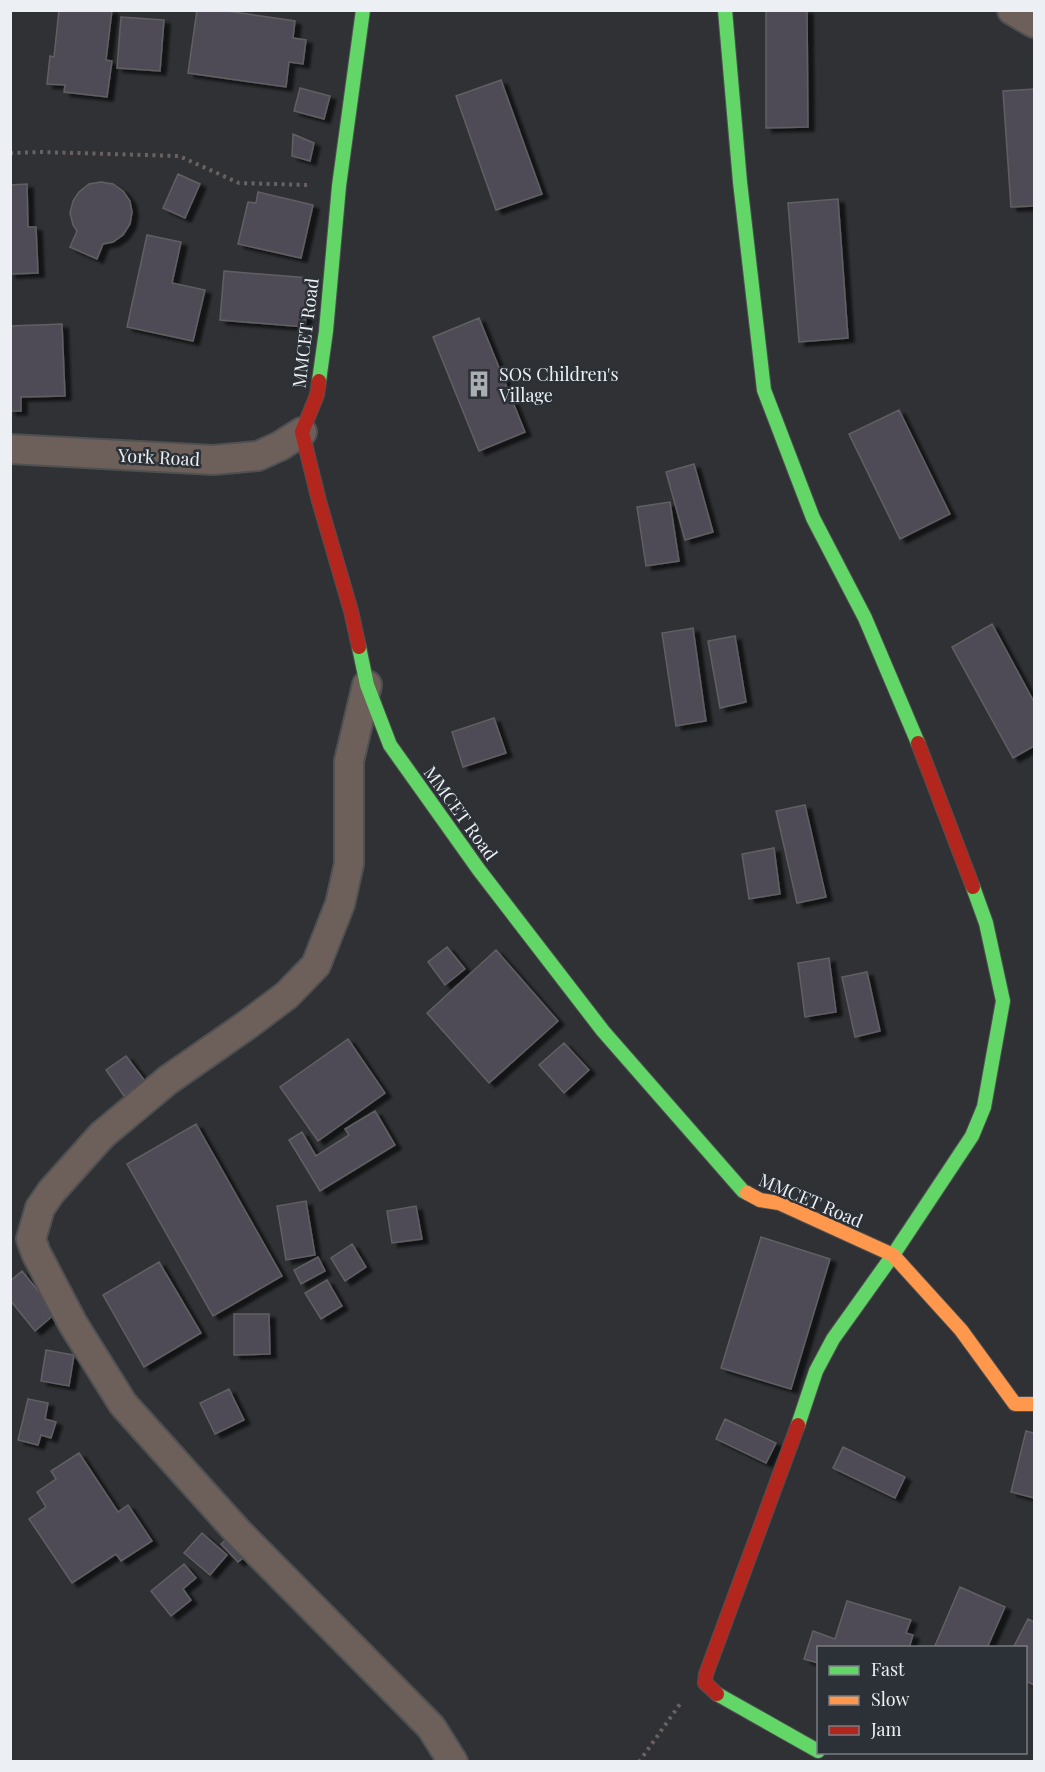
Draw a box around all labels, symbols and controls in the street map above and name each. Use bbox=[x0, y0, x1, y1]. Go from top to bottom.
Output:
street label: MMCET Road bbox=[286, 276, 324, 389]
place label: SOS Children's Village bbox=[498, 362, 619, 407]
building icon: SOS Children's Village bbox=[464, 369, 494, 399]
street label: York Road bbox=[116, 443, 201, 471]
street label: MMCET Road bbox=[419, 761, 504, 865]
street label: MMCET Road bbox=[755, 1167, 867, 1233]
legend bbox=[817, 1646, 1027, 1754]
text: Fast bbox=[871, 1657, 905, 1681]
text: Slow bbox=[871, 1687, 909, 1711]
text: Jam bbox=[870, 1717, 901, 1741]

